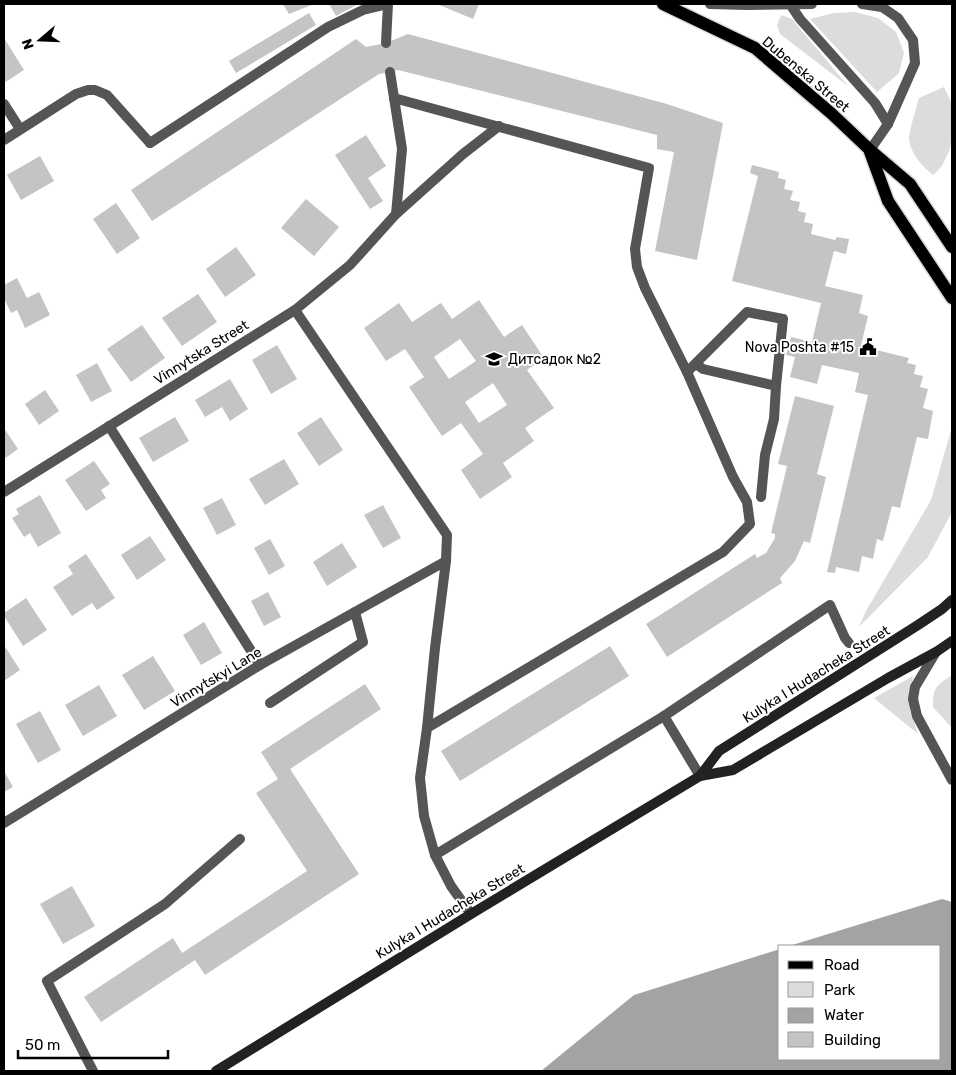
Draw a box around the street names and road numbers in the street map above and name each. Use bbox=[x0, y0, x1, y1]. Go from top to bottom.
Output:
street label: Dubenska Street bbox=[759, 33, 853, 116]
street label: Vinnytska Street bbox=[151, 316, 252, 388]
street label: Kulyka I Hudacheka Street bbox=[739, 622, 893, 727]
street label: Vinnytskyi Lane bbox=[168, 643, 265, 711]
street label: Kulyka I Hudacheka Street bbox=[373, 860, 528, 963]

